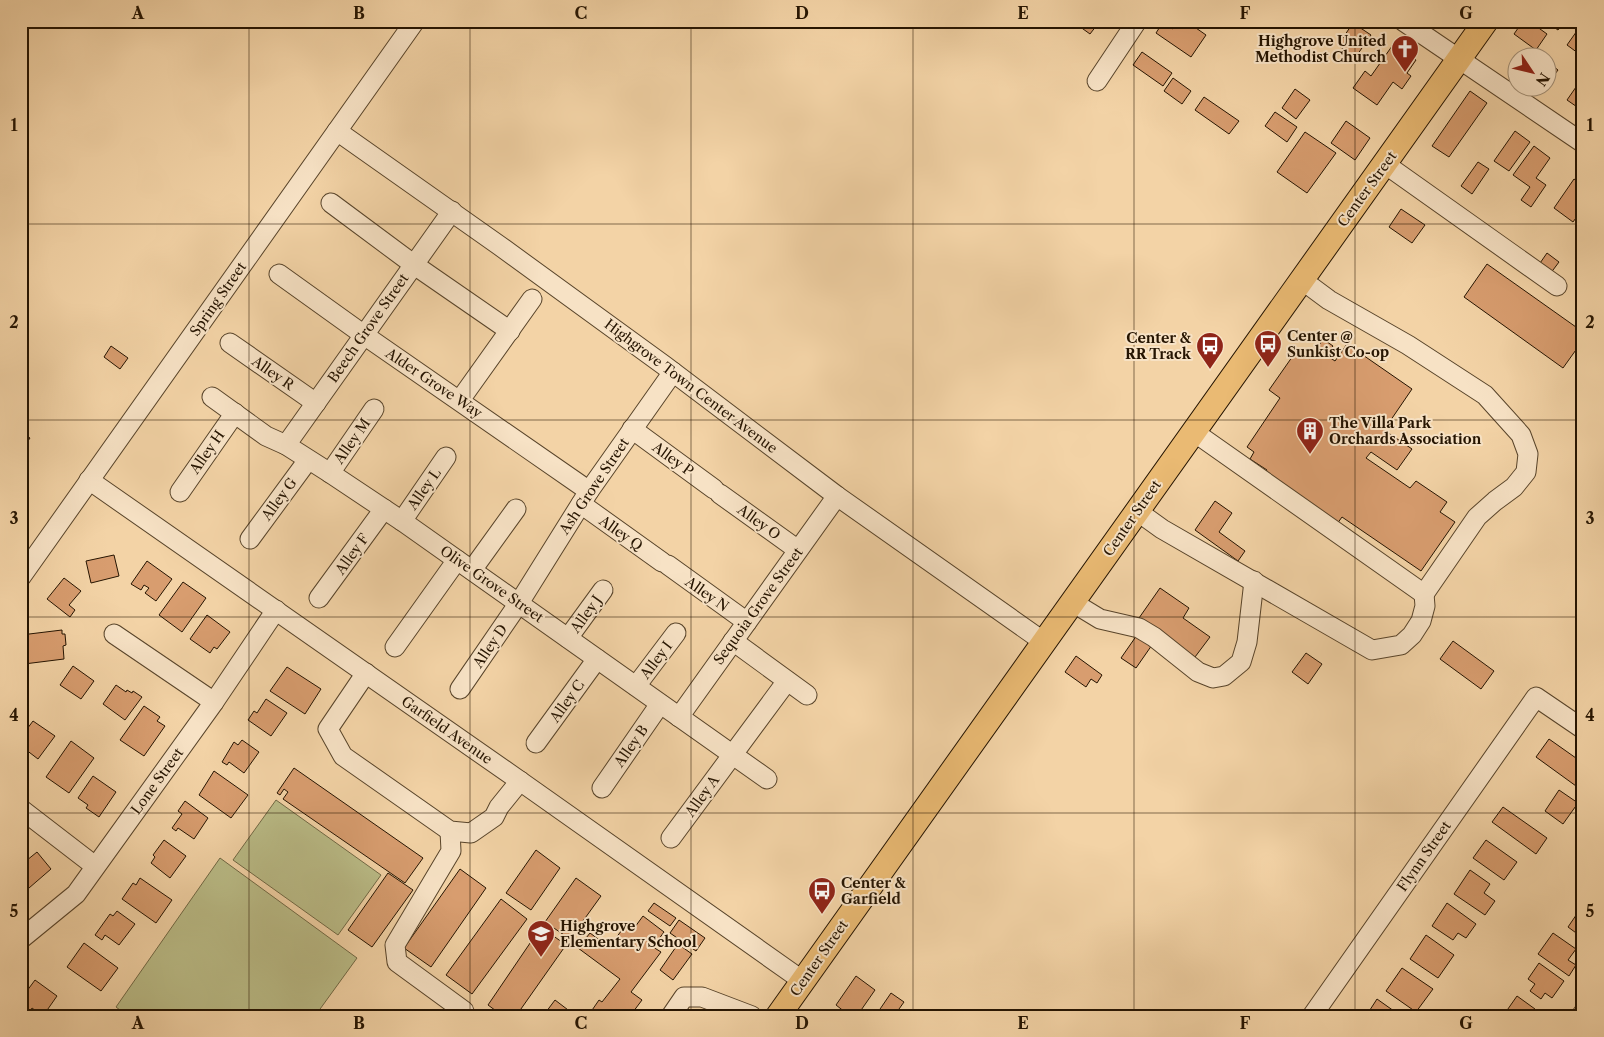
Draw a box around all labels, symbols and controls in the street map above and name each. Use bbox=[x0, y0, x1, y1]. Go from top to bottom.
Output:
text: A bbox=[131, 3, 145, 23]
text: B bbox=[353, 3, 365, 23]
text: C bbox=[575, 3, 587, 23]
text: D bbox=[795, 3, 809, 23]
text: E bbox=[1017, 3, 1029, 23]
text: F bbox=[1240, 3, 1251, 23]
text: G bbox=[1459, 3, 1473, 23]
place label: Highgrove United Methodist Church bbox=[1255, 32, 1387, 66]
church icon: Highgrove United Methodist Church bbox=[1390, 34, 1420, 73]
north arrow bbox=[1506, 48, 1556, 98]
text: N bbox=[1532, 69, 1554, 90]
text: 1 bbox=[10, 115, 18, 135]
text: 1 bbox=[1586, 115, 1594, 135]
street label: Center Street bbox=[1333, 148, 1401, 230]
street label: Spring Street bbox=[186, 258, 250, 340]
street label: Beech Grove Street bbox=[324, 270, 412, 386]
text: 2 bbox=[9, 312, 19, 332]
text: 2 bbox=[1585, 312, 1595, 332]
street label: Highgrove Town Center Avenue bbox=[601, 315, 781, 457]
place label: Center @ Sunkist Co-op bbox=[1287, 327, 1389, 361]
place label: Center & RR Track bbox=[1125, 329, 1192, 363]
bus stop icon: Center @ Sunkist Co-op bbox=[1253, 329, 1283, 368]
bus stop icon: Center & RR Track bbox=[1195, 331, 1225, 370]
street label: Alder Grove Way bbox=[381, 344, 486, 422]
street label: Alley R bbox=[248, 351, 298, 394]
place label: The Villa Park Orchards Association bbox=[1329, 414, 1482, 448]
street label: Alley M bbox=[329, 415, 374, 468]
building icon: The Villa Park Orchards Association bbox=[1295, 416, 1325, 455]
street label: Alley H bbox=[185, 427, 229, 478]
street label: Ash Grove Street bbox=[555, 434, 633, 539]
street label: Alley P bbox=[648, 437, 697, 480]
street label: Alley L bbox=[403, 465, 445, 514]
street label: Alley G bbox=[257, 474, 301, 525]
street label: Center Street bbox=[1099, 476, 1165, 560]
street label: Alley O bbox=[733, 500, 784, 544]
text: 3 bbox=[9, 508, 19, 528]
text: 3 bbox=[1585, 508, 1595, 528]
street label: Alley Q bbox=[595, 511, 647, 555]
street label: Alley F bbox=[330, 530, 373, 579]
street label: Olive Grove Street bbox=[437, 542, 547, 626]
street label: Sequoia Grove Street bbox=[709, 544, 807, 668]
street label: Alley N bbox=[681, 572, 733, 616]
street label: Alley J bbox=[566, 592, 606, 637]
street label: Alley D bbox=[468, 621, 511, 672]
street label: Alley I bbox=[635, 638, 676, 683]
street label: Alley C bbox=[545, 676, 588, 727]
street label: Garfield Avenue bbox=[398, 692, 496, 768]
text: 4 bbox=[9, 705, 19, 725]
text: 4 bbox=[1585, 705, 1595, 725]
street label: Alley B bbox=[610, 721, 652, 771]
street label: Lone Street bbox=[127, 744, 187, 818]
street label: Alley A bbox=[680, 771, 724, 821]
street label: Flynn Street bbox=[1393, 817, 1455, 895]
place label: Center & Garfield bbox=[841, 874, 906, 908]
bus stop icon: Center & Garfield bbox=[807, 876, 837, 915]
text: 5 bbox=[10, 901, 19, 921]
text: 5 bbox=[1586, 901, 1595, 921]
street label: Center Street bbox=[786, 916, 852, 1000]
place label: Highgrove Elementary School bbox=[560, 917, 697, 951]
school or university icon: Highgrove Elementary School bbox=[526, 919, 556, 958]
text: A bbox=[131, 1013, 145, 1033]
text: B bbox=[353, 1013, 365, 1033]
text: C bbox=[575, 1013, 587, 1033]
text: D bbox=[795, 1013, 809, 1033]
text: E bbox=[1017, 1013, 1029, 1033]
text: F bbox=[1240, 1013, 1251, 1033]
text: G bbox=[1459, 1013, 1473, 1033]

